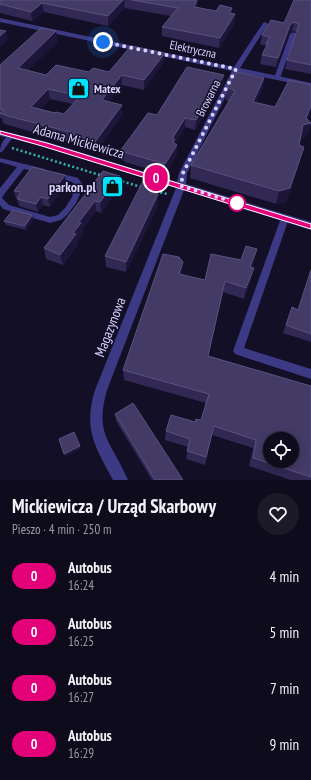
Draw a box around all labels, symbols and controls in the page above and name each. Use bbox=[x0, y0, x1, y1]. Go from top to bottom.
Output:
your location bbox=[93, 32, 113, 52]
street label: Elektryczna bbox=[168, 37, 218, 61]
shop icon: Matex bbox=[66, 75, 92, 101]
street label: Browarna bbox=[192, 77, 224, 119]
place label: Matex bbox=[94, 81, 121, 96]
street label: Adama Mickiewicza bbox=[31, 119, 127, 163]
line badge: 0 bbox=[143, 165, 169, 191]
text: 0 bbox=[153, 169, 159, 187]
shop icon: parkon.pl bbox=[99, 174, 125, 200]
place label: parkon.pl bbox=[49, 178, 97, 196]
unlabelled marker bbox=[228, 194, 246, 212]
street label: Magazynowa bbox=[90, 295, 130, 359]
map controls bbox=[263, 432, 299, 468]
button: locate bbox=[263, 432, 299, 468]
button: heart bbox=[257, 493, 299, 535]
text: Mickiewicza / Urząd Skarbowy bbox=[12, 494, 216, 518]
text: Pieszo · 4 min · 250 m bbox=[12, 521, 112, 538]
text: Autobus bbox=[68, 558, 112, 577]
text: 0 bbox=[31, 567, 37, 585]
text: 4 min bbox=[269, 567, 299, 586]
text: 16:24 bbox=[68, 577, 94, 594]
text: Autobus bbox=[68, 614, 112, 633]
text: 0 bbox=[31, 623, 37, 641]
text: 5 min bbox=[269, 623, 299, 642]
text: 16:25 bbox=[68, 633, 94, 650]
text: Autobus bbox=[68, 670, 112, 689]
text: 0 bbox=[31, 679, 37, 697]
text: 7 min bbox=[270, 679, 299, 698]
text: 16:27 bbox=[68, 689, 94, 706]
text: Autobus bbox=[68, 726, 112, 745]
text: 0 bbox=[31, 735, 37, 753]
text: 9 min bbox=[269, 735, 299, 754]
text: 16:29 bbox=[68, 745, 94, 762]

